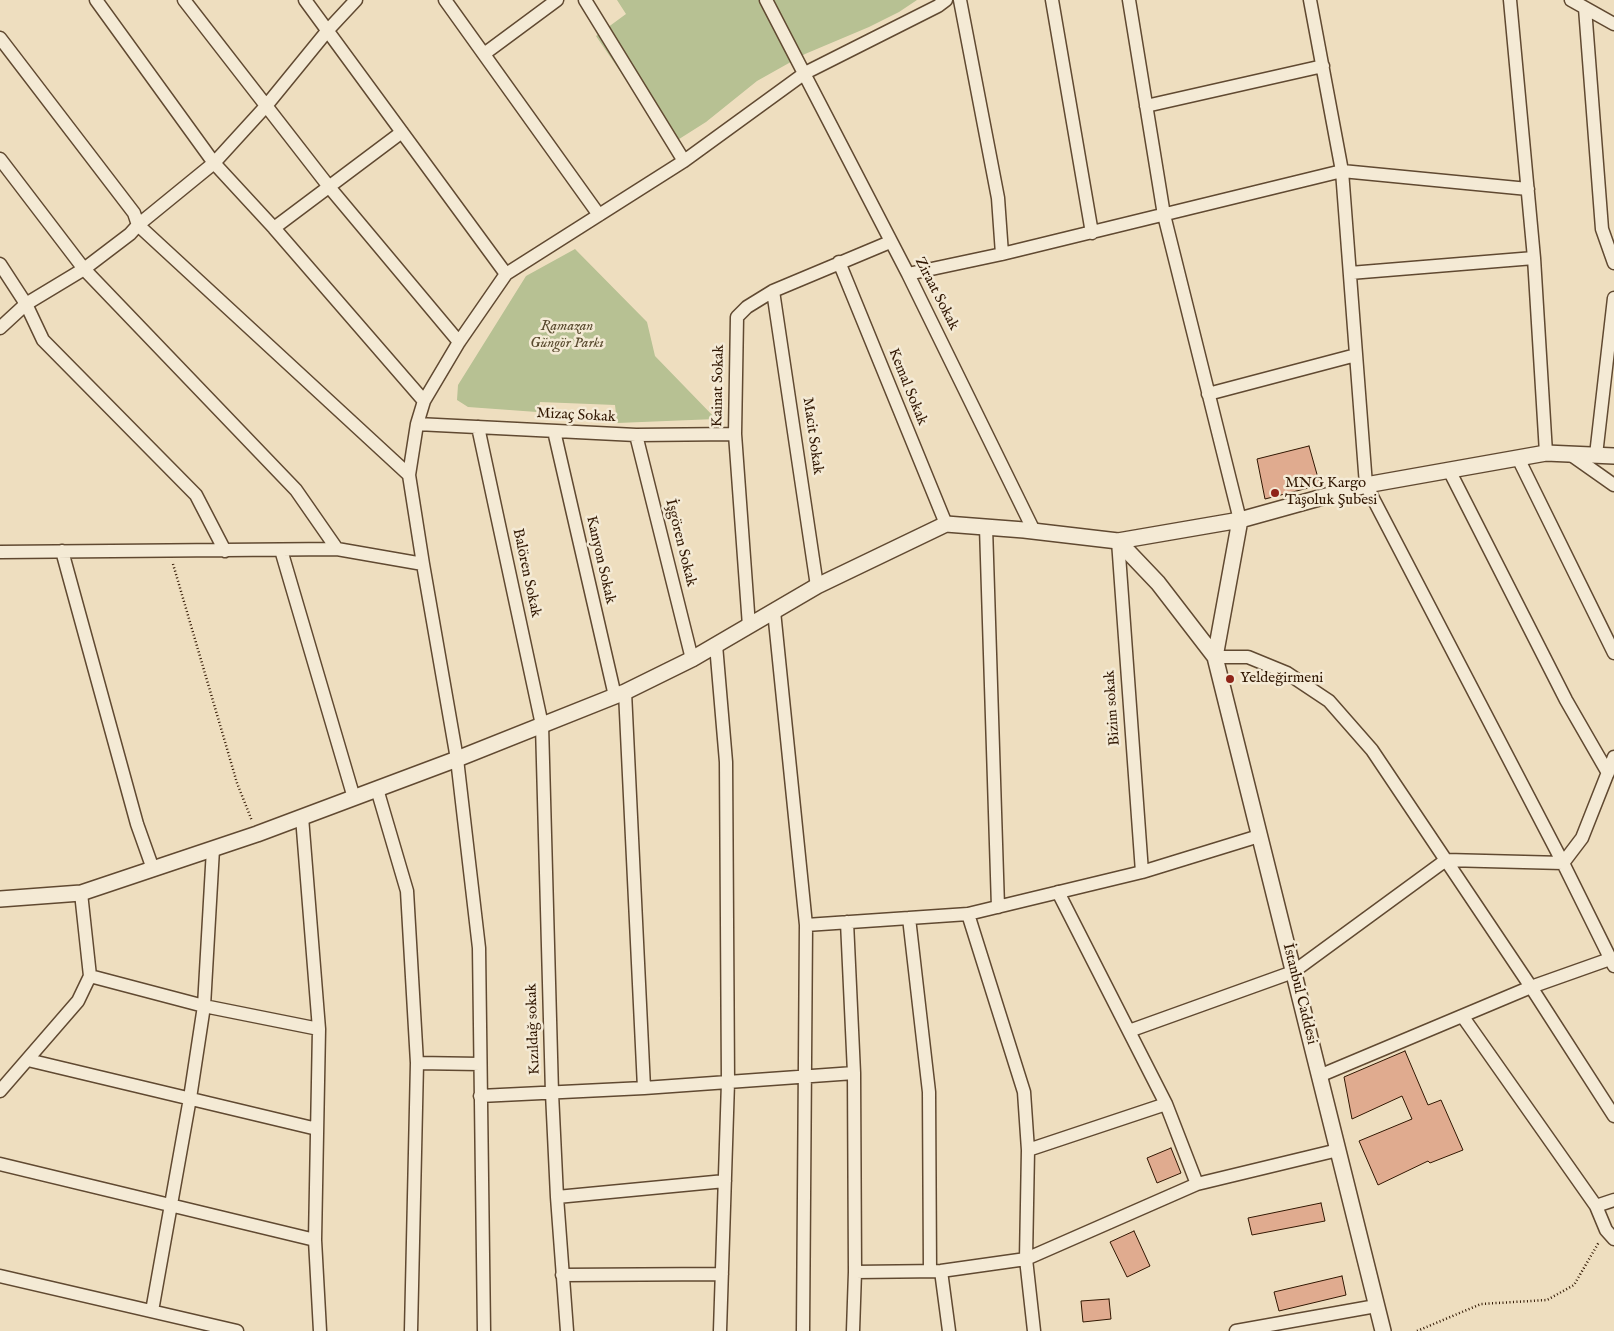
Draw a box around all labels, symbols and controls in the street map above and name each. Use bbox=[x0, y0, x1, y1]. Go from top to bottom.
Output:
street label: Ziraat Sokak bbox=[910, 254, 962, 334]
park label: Ramazan Güngör Parkı bbox=[530, 318, 604, 353]
street label: Kainat Sokak bbox=[709, 345, 729, 427]
street label: Kemal Sokak bbox=[883, 346, 931, 428]
street label: Macit Sokak bbox=[798, 396, 826, 476]
street label: Mizaç Sokak bbox=[536, 405, 616, 427]
place label: MNG Kargo Taşoluk Şubesi bbox=[1285, 475, 1377, 510]
marker: MNG Kargo Taşoluk Şubesi bbox=[1269, 487, 1281, 499]
street label: İşgören Sokak bbox=[660, 497, 700, 589]
street label: Kanyon Sokak bbox=[581, 514, 619, 606]
street label: Balören Sokak bbox=[508, 527, 544, 619]
street label: Bizim sokak bbox=[1101, 670, 1125, 746]
place label: Yeldeğirmeni bbox=[1240, 670, 1323, 688]
marker: Yeldeğirmeni bbox=[1224, 673, 1236, 685]
street label: İstanbul Caddesi bbox=[1278, 941, 1320, 1047]
street label: Kızıldağ sokak bbox=[523, 983, 545, 1075]

